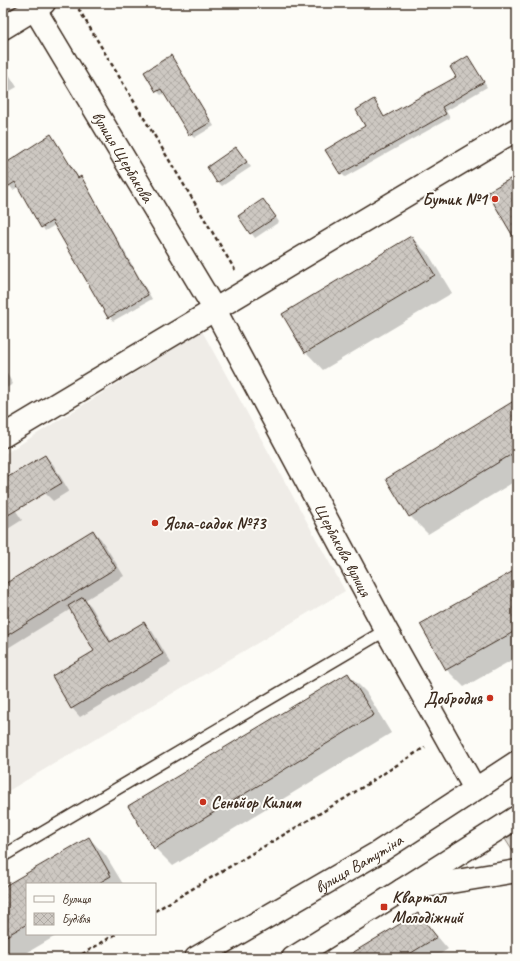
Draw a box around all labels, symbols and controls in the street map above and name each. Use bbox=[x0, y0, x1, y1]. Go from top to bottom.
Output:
street label: вулиця Щербакова bbox=[88, 107, 159, 207]
place label: Бутик №1 bbox=[422, 189, 489, 210]
marker: Бутик №1 bbox=[490, 194, 500, 204]
street label: Щербакова вулиця bbox=[310, 500, 377, 601]
place label: Ясла-садок №73 bbox=[163, 513, 267, 534]
marker: Ясла-садок №73 bbox=[150, 518, 160, 528]
place label: Добродия bbox=[424, 688, 483, 709]
marker: Добродия bbox=[485, 693, 495, 703]
place label: Сеньйор Килим bbox=[211, 792, 302, 813]
marker: Сеньйор Килим bbox=[198, 797, 208, 807]
street label: вулиця Ватутіна bbox=[311, 828, 408, 898]
legend bbox=[26, 883, 156, 935]
place label: Квартал Молодіжний bbox=[392, 887, 465, 928]
text: Вулиця bbox=[62, 891, 91, 907]
marker: Квартал Молодіжний bbox=[379, 902, 389, 912]
text: Будівля bbox=[62, 911, 91, 927]

